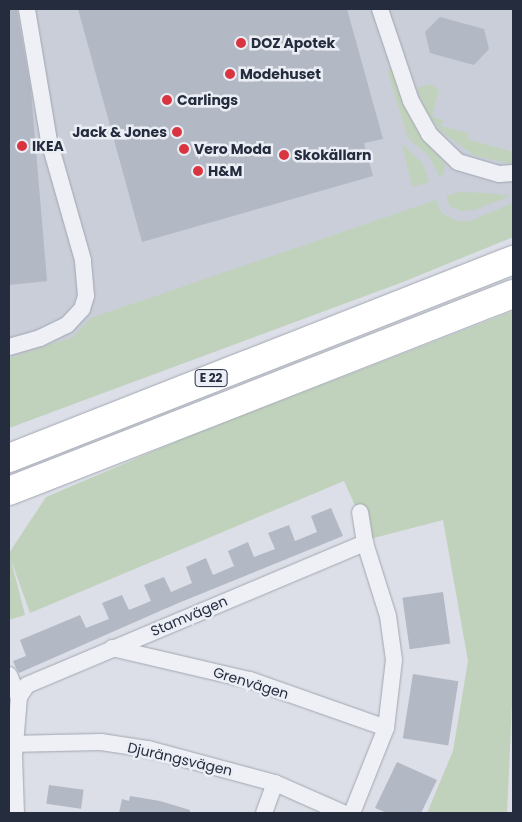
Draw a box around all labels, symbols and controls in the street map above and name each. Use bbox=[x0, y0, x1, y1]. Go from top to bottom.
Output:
place label: DOZ Apotek bbox=[251, 35, 335, 51]
marker: DOZ Apotek bbox=[235, 37, 247, 49]
place label: Modehuset bbox=[240, 66, 321, 82]
marker: Modehuset bbox=[224, 68, 236, 80]
place label: Carlings bbox=[177, 92, 238, 108]
marker: Carlings bbox=[161, 94, 173, 106]
place label: Jack & Jones bbox=[72, 124, 167, 140]
marker: Jack & Jones bbox=[171, 126, 183, 138]
place label: IKEA bbox=[32, 138, 64, 154]
marker: IKEA bbox=[16, 140, 28, 152]
place label: Vero Moda bbox=[194, 141, 272, 157]
marker: Vero Moda bbox=[178, 143, 190, 155]
place label: Skokällarn bbox=[294, 147, 372, 163]
marker: Skokällarn bbox=[278, 149, 290, 161]
place label: H&M bbox=[208, 163, 242, 179]
marker: H&M bbox=[192, 165, 204, 177]
road number: E 22 bbox=[194, 368, 228, 388]
street label: Stamvägen bbox=[148, 592, 230, 640]
street label: Grenvägen bbox=[211, 664, 291, 702]
street label: Djurängsvägen bbox=[126, 739, 234, 779]

